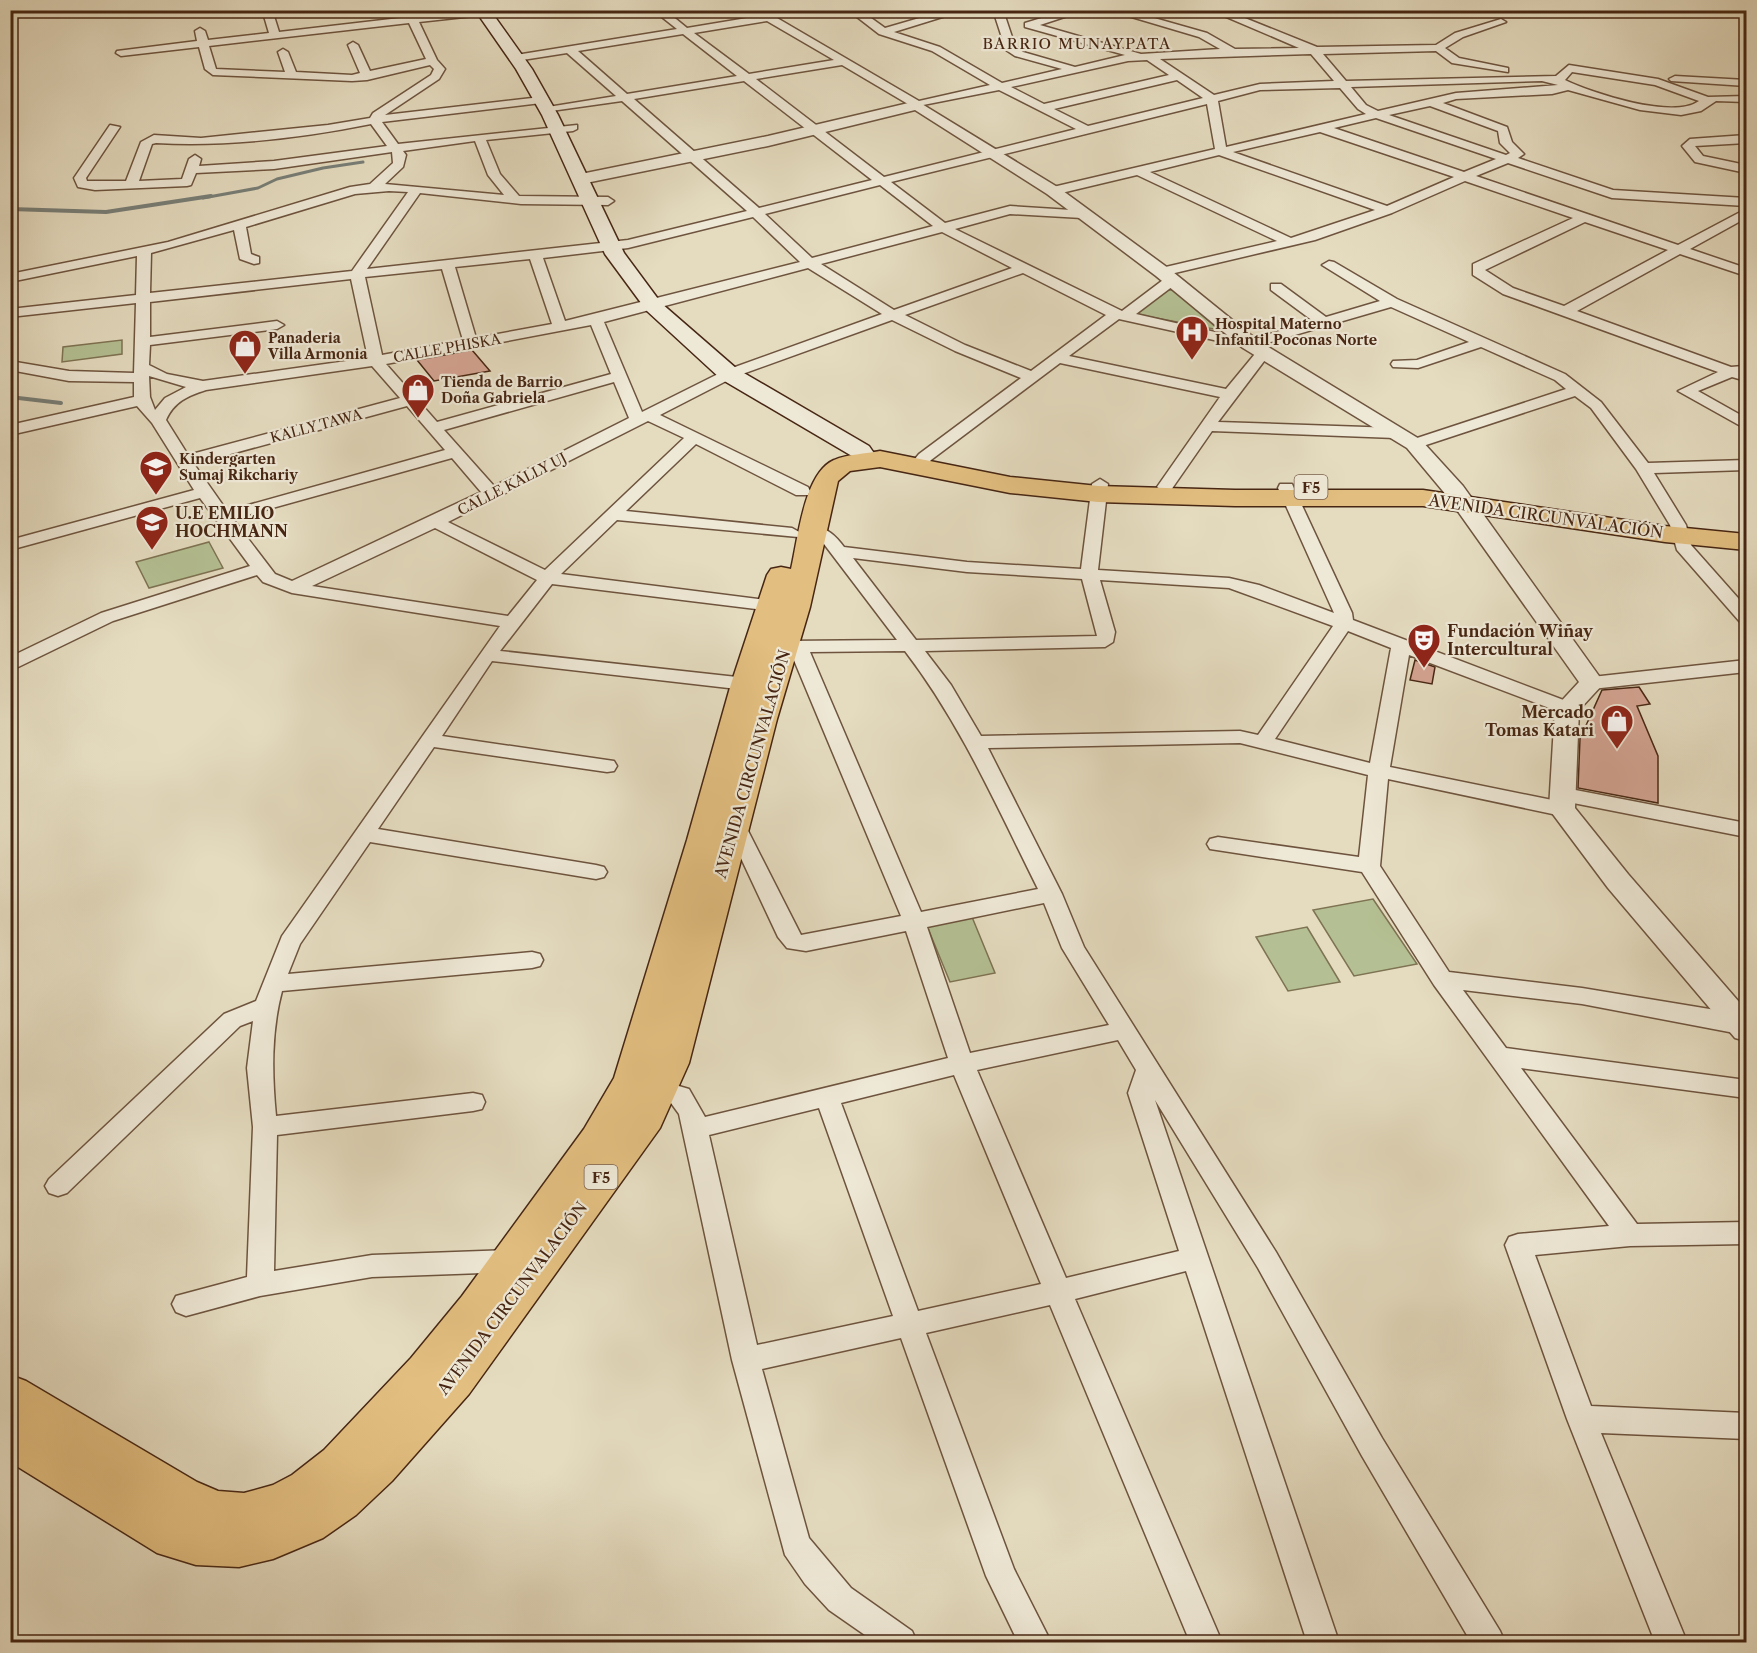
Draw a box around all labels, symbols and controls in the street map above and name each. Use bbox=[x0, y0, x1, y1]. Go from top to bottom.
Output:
district label: BARRIO MUNAYPATA bbox=[982, 34, 1172, 53]
hospital icon: Hospital Materno Infantil Poconas Norte bbox=[1174, 314, 1210, 361]
place label: Hospital Materno Infantil Poconas Norte bbox=[1215, 315, 1377, 349]
shop icon: Panaderia Villa Armonia bbox=[227, 328, 263, 375]
place label: Panaderia Villa Armonia bbox=[267, 329, 369, 363]
street label: CALLE PHISKA bbox=[392, 330, 503, 366]
shop icon: Tienda de Barrio Doña Gabriela bbox=[400, 372, 436, 419]
place label: Tienda de Barrio Doña Gabriela bbox=[441, 373, 563, 407]
street label: KALLY TAWA bbox=[268, 405, 365, 447]
school or university icon: Kindergarten Sumaj Rikchariy bbox=[138, 449, 174, 496]
street label: CALLE KALLY UJ bbox=[454, 449, 570, 519]
place label: Kindergarten Sumaj Rikchariy bbox=[179, 450, 298, 484]
road number: F5 bbox=[1294, 475, 1328, 499]
street label: AVENIDA CIRCUNVALACIÓN bbox=[1426, 489, 1665, 542]
place label: U.E EMILIO HOCHMANN bbox=[175, 503, 288, 541]
school or university icon: U.E EMILIO HOCHMANN bbox=[134, 504, 170, 551]
place label: Fundación Wiñay Intercultural bbox=[1447, 621, 1594, 659]
theatre icon: Fundación Wiñay Intercultural bbox=[1406, 622, 1442, 669]
street label: AVENIDA CIRCUNVALACIÓN bbox=[709, 647, 794, 881]
place label: Mercado Tomas Katari bbox=[1485, 702, 1594, 740]
shop icon: Mercado Tomas Katari bbox=[1599, 703, 1635, 750]
road number: F5 bbox=[584, 1165, 618, 1189]
street label: AVENIDA CIRCUNVALACIÓN bbox=[432, 1197, 591, 1399]

